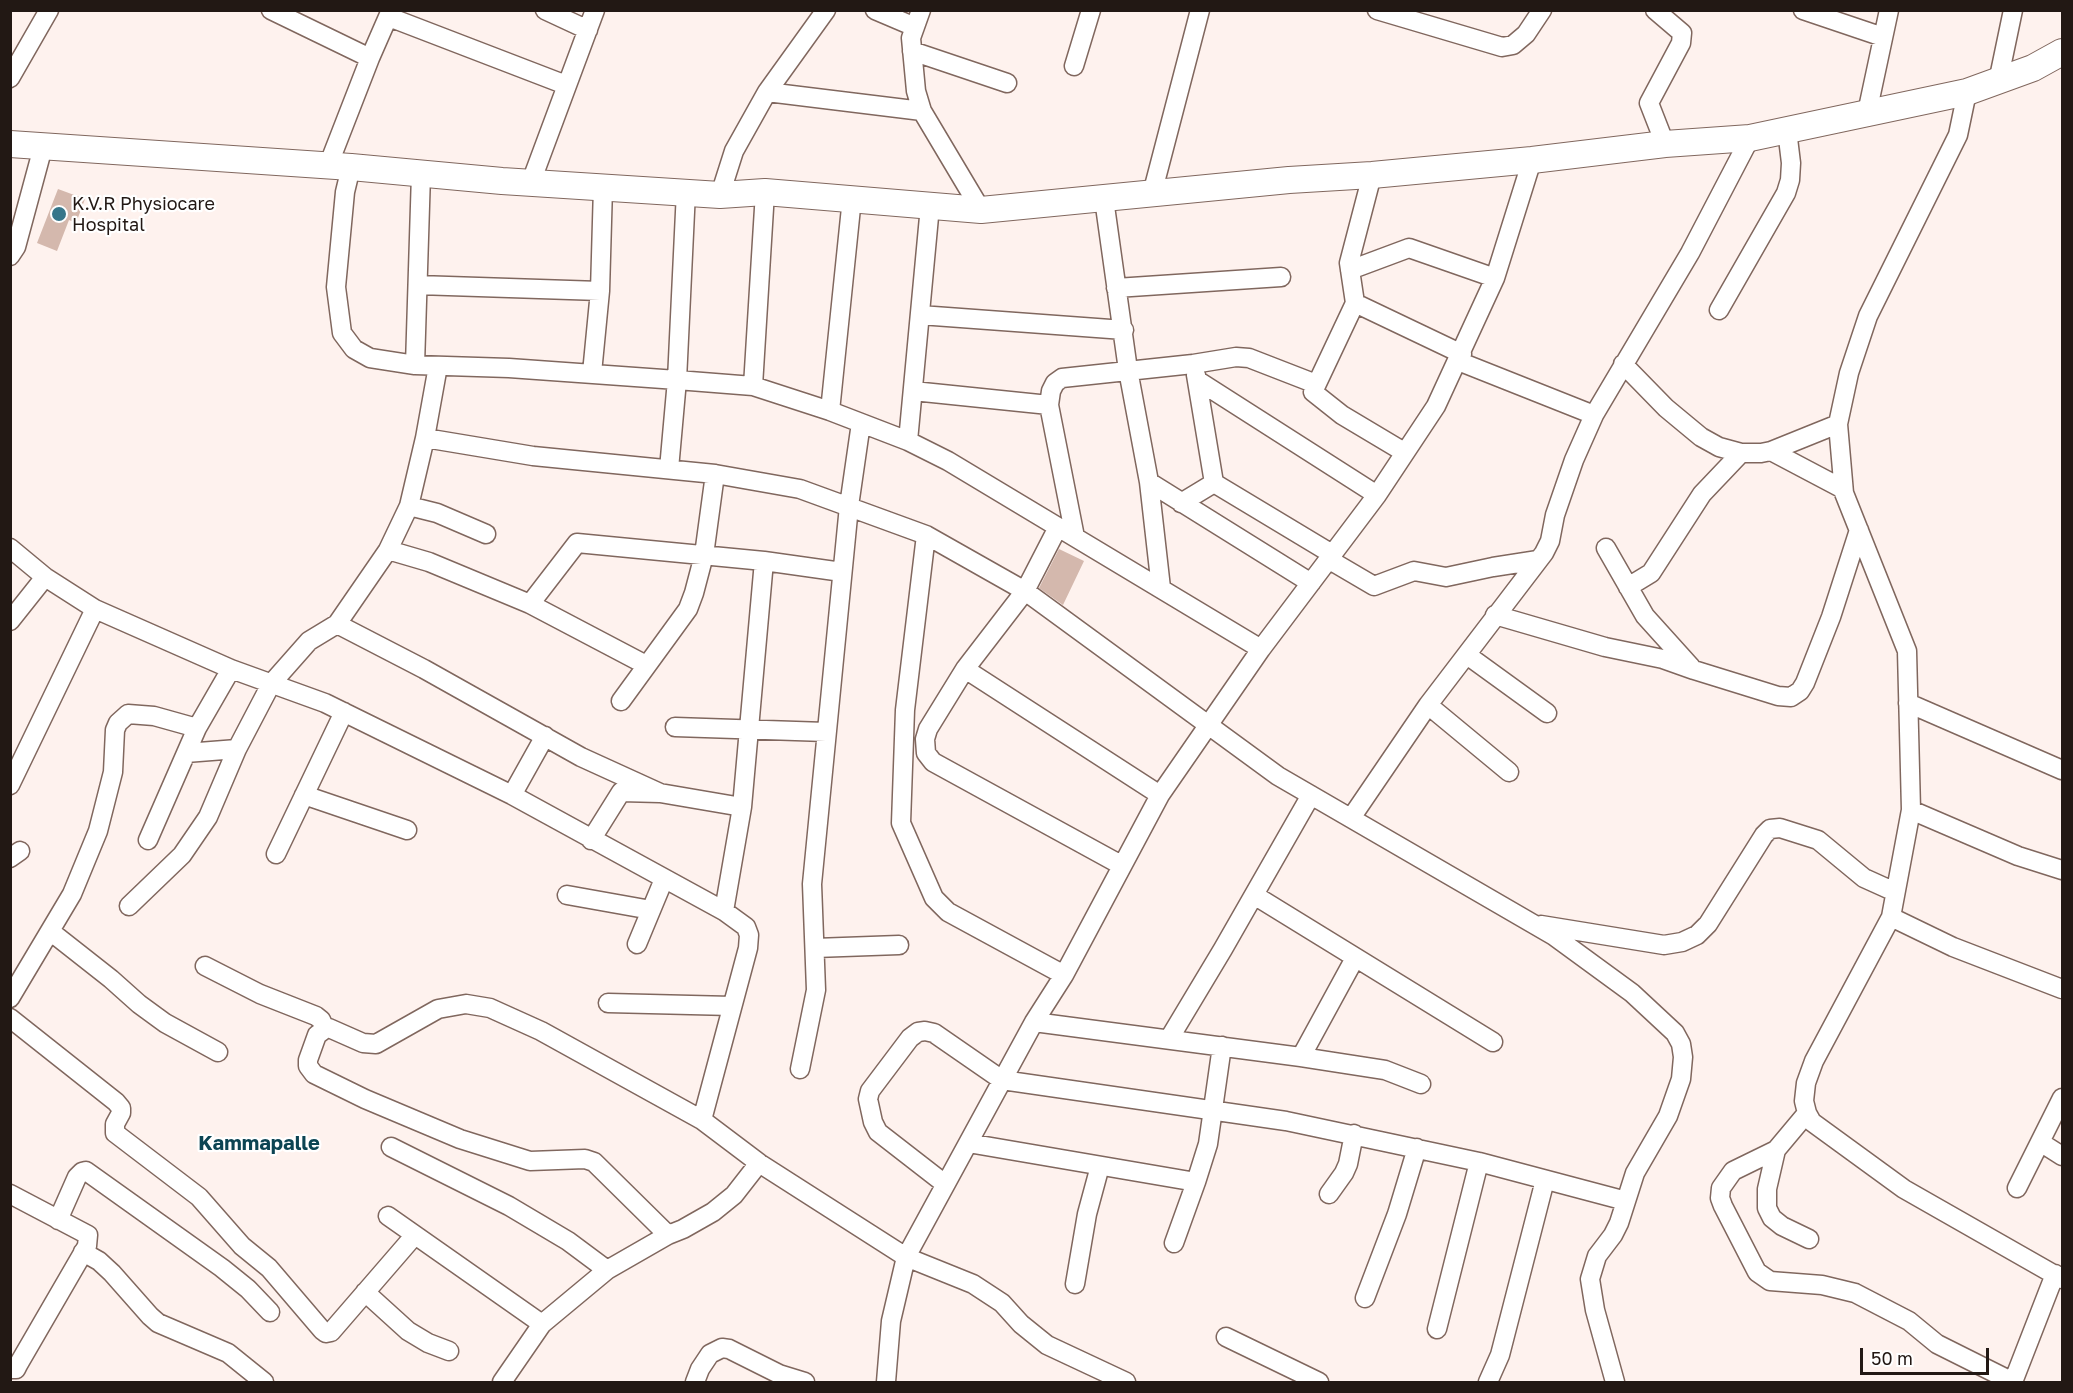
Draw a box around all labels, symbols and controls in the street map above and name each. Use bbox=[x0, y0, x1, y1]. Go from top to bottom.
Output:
place label: K.V.R Physiocare Hospital bbox=[72, 193, 215, 236]
marker: K.V.R Physiocare Hospital bbox=[50, 205, 68, 223]
district label: Kammapalle bbox=[198, 1132, 320, 1156]
scale bar bbox=[1863, 1336, 1992, 1374]
text: 50 m bbox=[1871, 1347, 1913, 1369]

